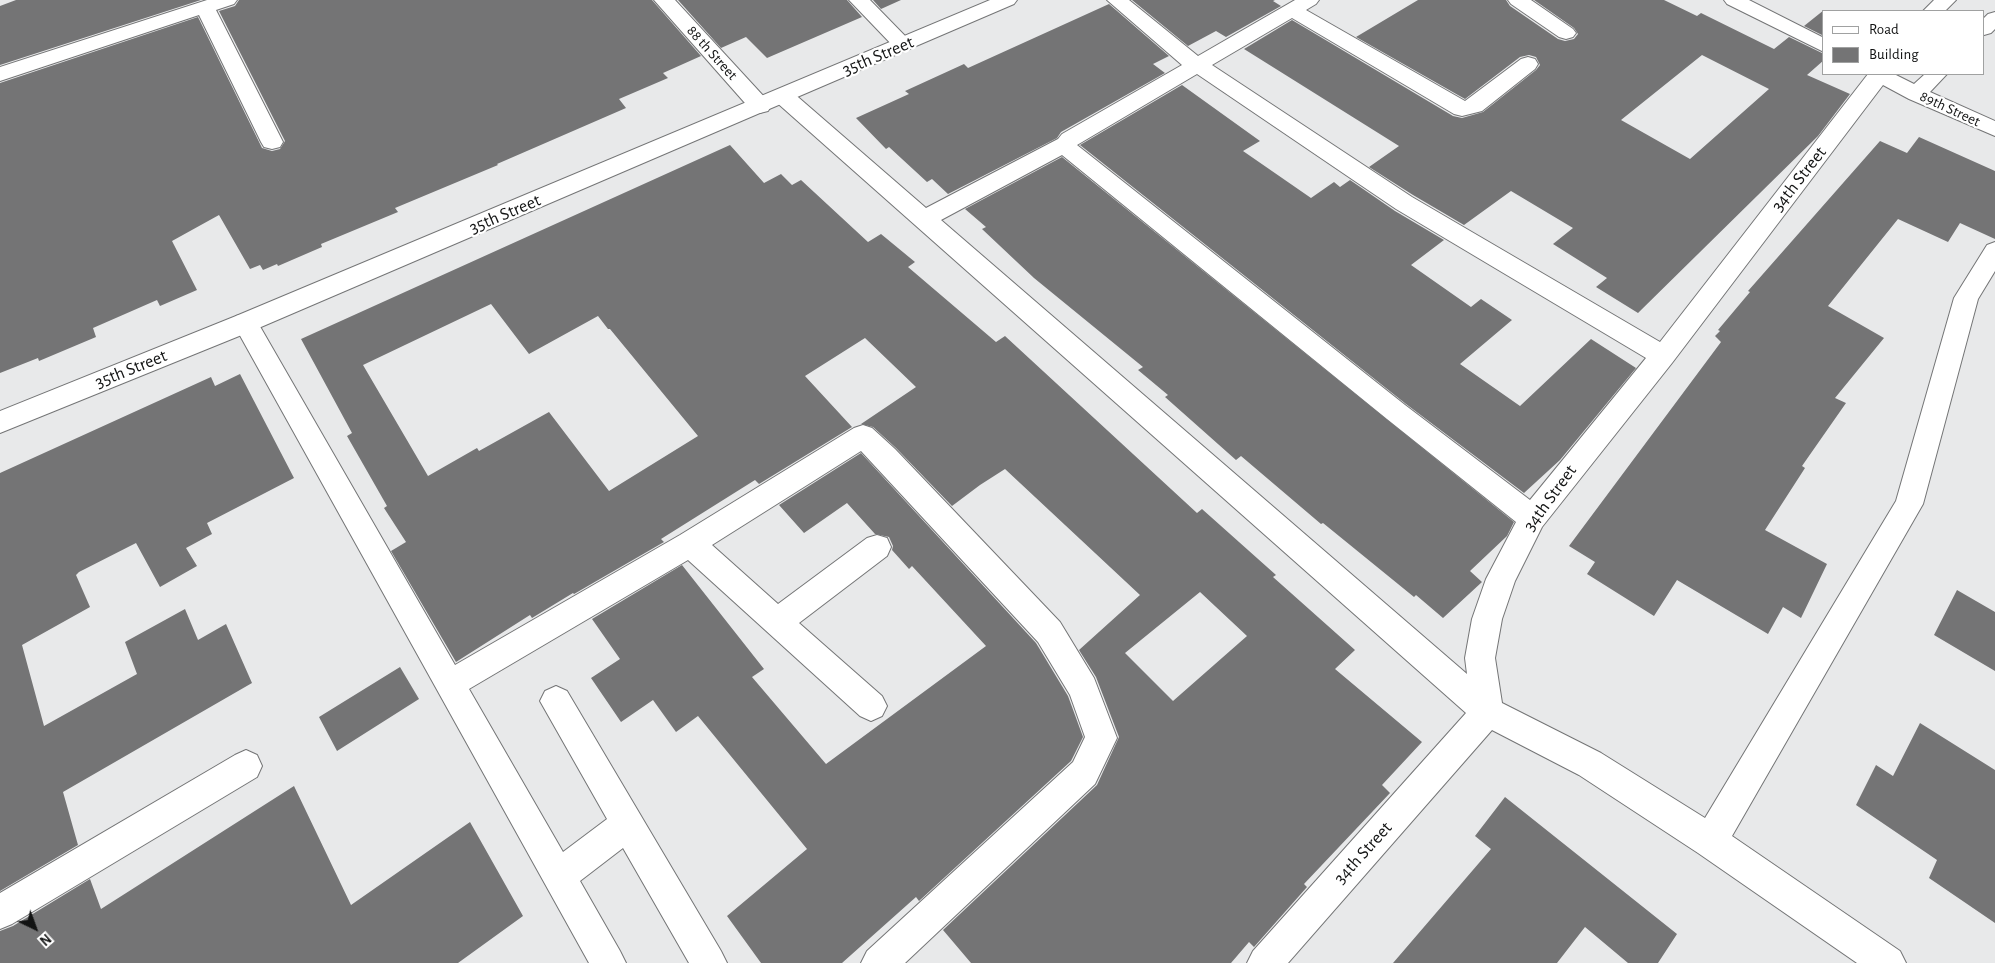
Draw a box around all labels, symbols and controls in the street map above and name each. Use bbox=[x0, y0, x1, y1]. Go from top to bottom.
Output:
legend bbox=[1822, 10, 1985, 75]
street label: 88 th Street bbox=[683, 22, 741, 84]
text: Road bbox=[1869, 22, 1899, 37]
street label: 35th Street bbox=[839, 31, 917, 81]
text: Building bbox=[1869, 47, 1919, 62]
street label: 89th Street bbox=[1917, 87, 1983, 131]
street label: 34th Street bbox=[1767, 142, 1831, 216]
street label: 35th Street bbox=[466, 189, 544, 239]
street label: 35th Street bbox=[92, 345, 170, 393]
street label: 34th Street bbox=[1519, 461, 1581, 535]
street label: 34th Street bbox=[1329, 817, 1397, 889]
north arrow bbox=[10, 903, 60, 953]
text: N bbox=[37, 931, 53, 948]

